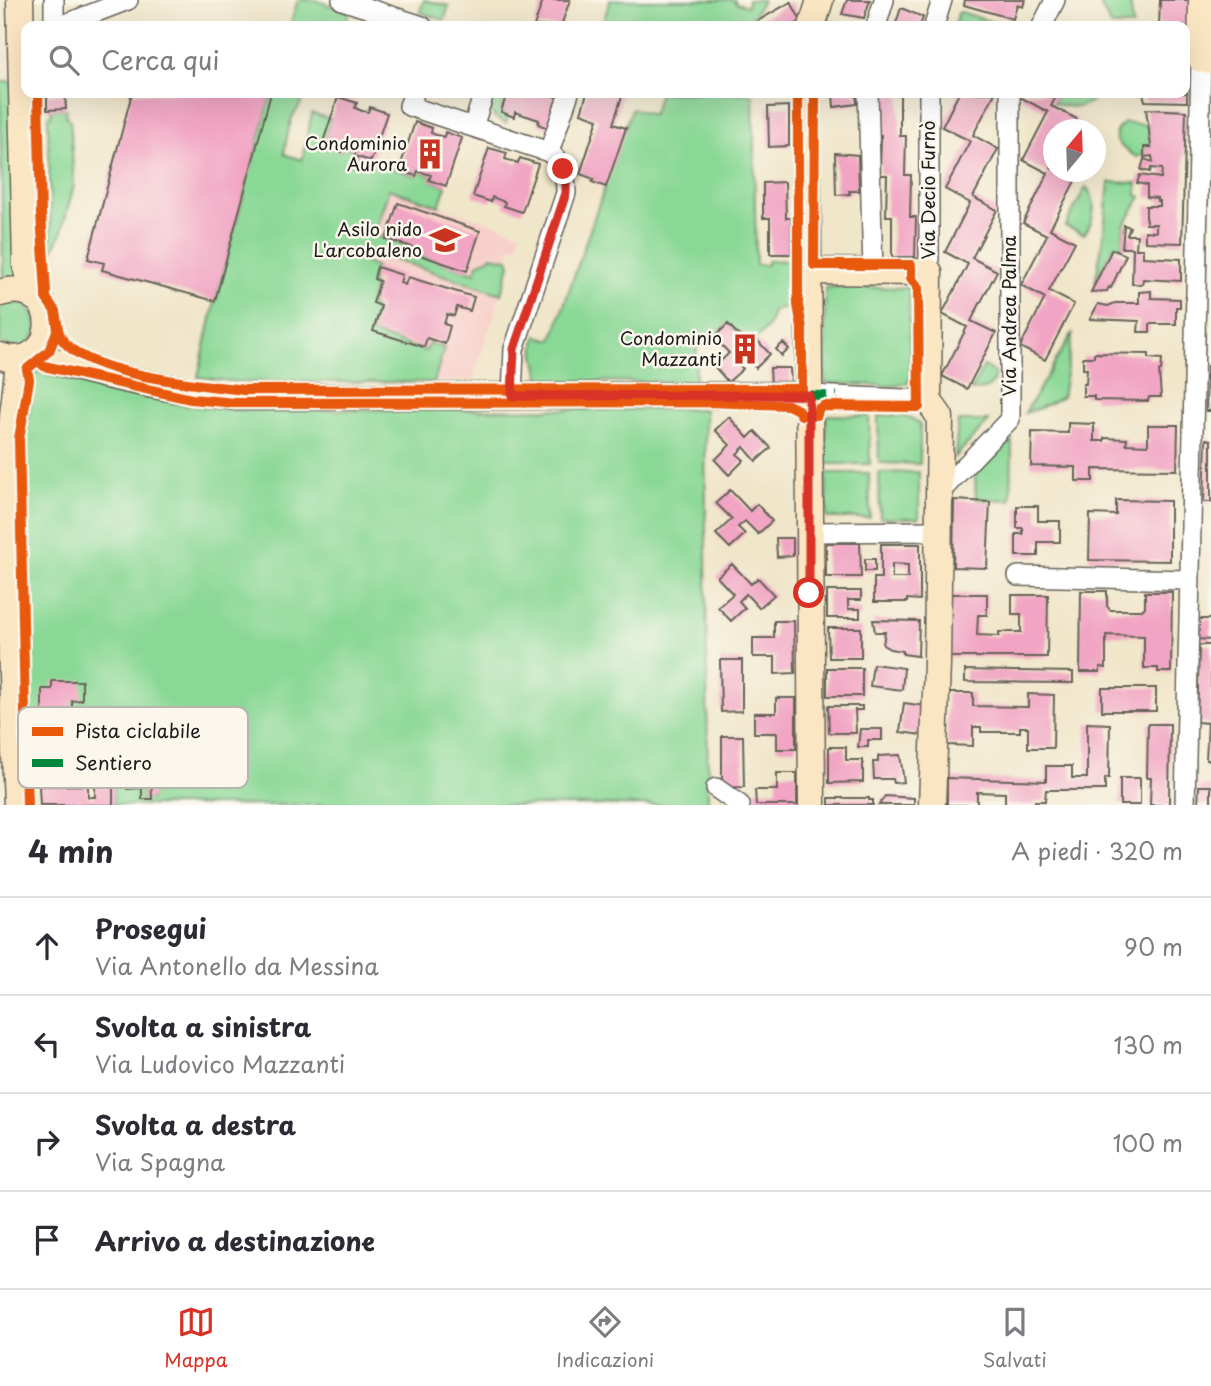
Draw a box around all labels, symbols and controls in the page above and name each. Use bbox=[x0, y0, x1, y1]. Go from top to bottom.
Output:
search box bbox=[21, 21, 1190, 98]
text: Cerca qui bbox=[101, 40, 220, 79]
icon: search bbox=[45, 41, 83, 79]
north arrow bbox=[1043, 119, 1106, 182]
street label: Via Decio Furnò bbox=[914, 121, 941, 259]
place label: Condominio Aurora bbox=[305, 129, 407, 177]
building icon: Condominio Aurora bbox=[413, 137, 447, 171]
route end bbox=[547, 153, 578, 184]
place label: Asilo nido L'arcobaleno bbox=[313, 215, 422, 263]
school or university icon: Asilo nido L'arcobaleno bbox=[428, 223, 462, 257]
street label: Via Andrea Palma bbox=[995, 235, 1022, 397]
place label: Condominio Mazzanti bbox=[620, 324, 722, 372]
building icon: Condominio Mazzanti bbox=[728, 332, 762, 366]
route start bbox=[793, 577, 824, 608]
legend bbox=[18, 707, 248, 788]
text: Pista ciclabile bbox=[75, 716, 201, 744]
text: Sentiero bbox=[75, 748, 152, 776]
text: 4 min bbox=[28, 828, 114, 873]
text: A piedi · 320 m bbox=[1011, 833, 1183, 868]
text: Prosegui bbox=[95, 909, 207, 948]
icon: ahead bbox=[28, 927, 66, 965]
text: 90 m bbox=[1124, 929, 1183, 964]
text: Via Antonello da Messina bbox=[95, 948, 379, 983]
text: Svolta a sinistra bbox=[95, 1007, 311, 1046]
icon: left bbox=[28, 1025, 66, 1063]
text: 130 m bbox=[1113, 1027, 1183, 1062]
text: Via Ludovico Mazzanti bbox=[95, 1046, 345, 1081]
text: Svolta a destra bbox=[95, 1105, 296, 1144]
icon: right bbox=[28, 1123, 66, 1161]
text: 100 m bbox=[1113, 1125, 1183, 1160]
text: Via Spagna bbox=[95, 1144, 225, 1179]
icon: arrive bbox=[28, 1221, 66, 1259]
text: Arrivo a destinazione bbox=[95, 1221, 375, 1260]
tab: Mappa bbox=[164, 1303, 228, 1373]
tab: Indicazioni bbox=[556, 1303, 654, 1373]
tab: Salvati bbox=[983, 1303, 1047, 1373]

